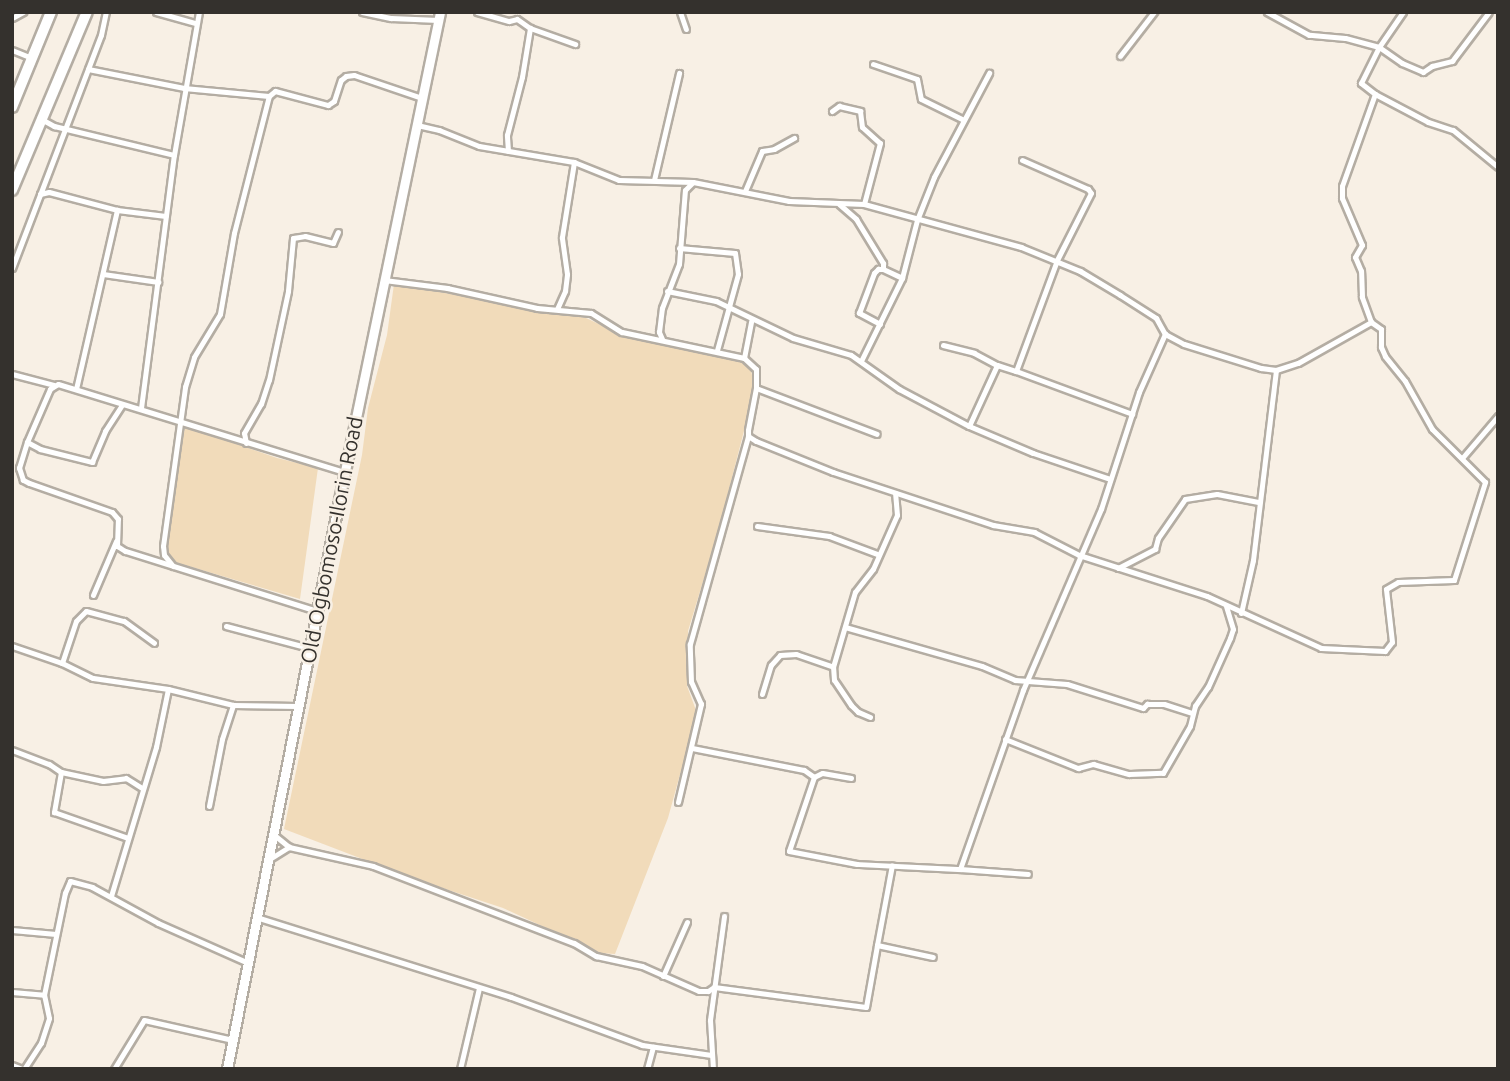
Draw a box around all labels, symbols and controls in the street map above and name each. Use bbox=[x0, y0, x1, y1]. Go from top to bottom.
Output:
street label: Old Ogbomoso-Ilorin Road bbox=[295, 414, 367, 666]

